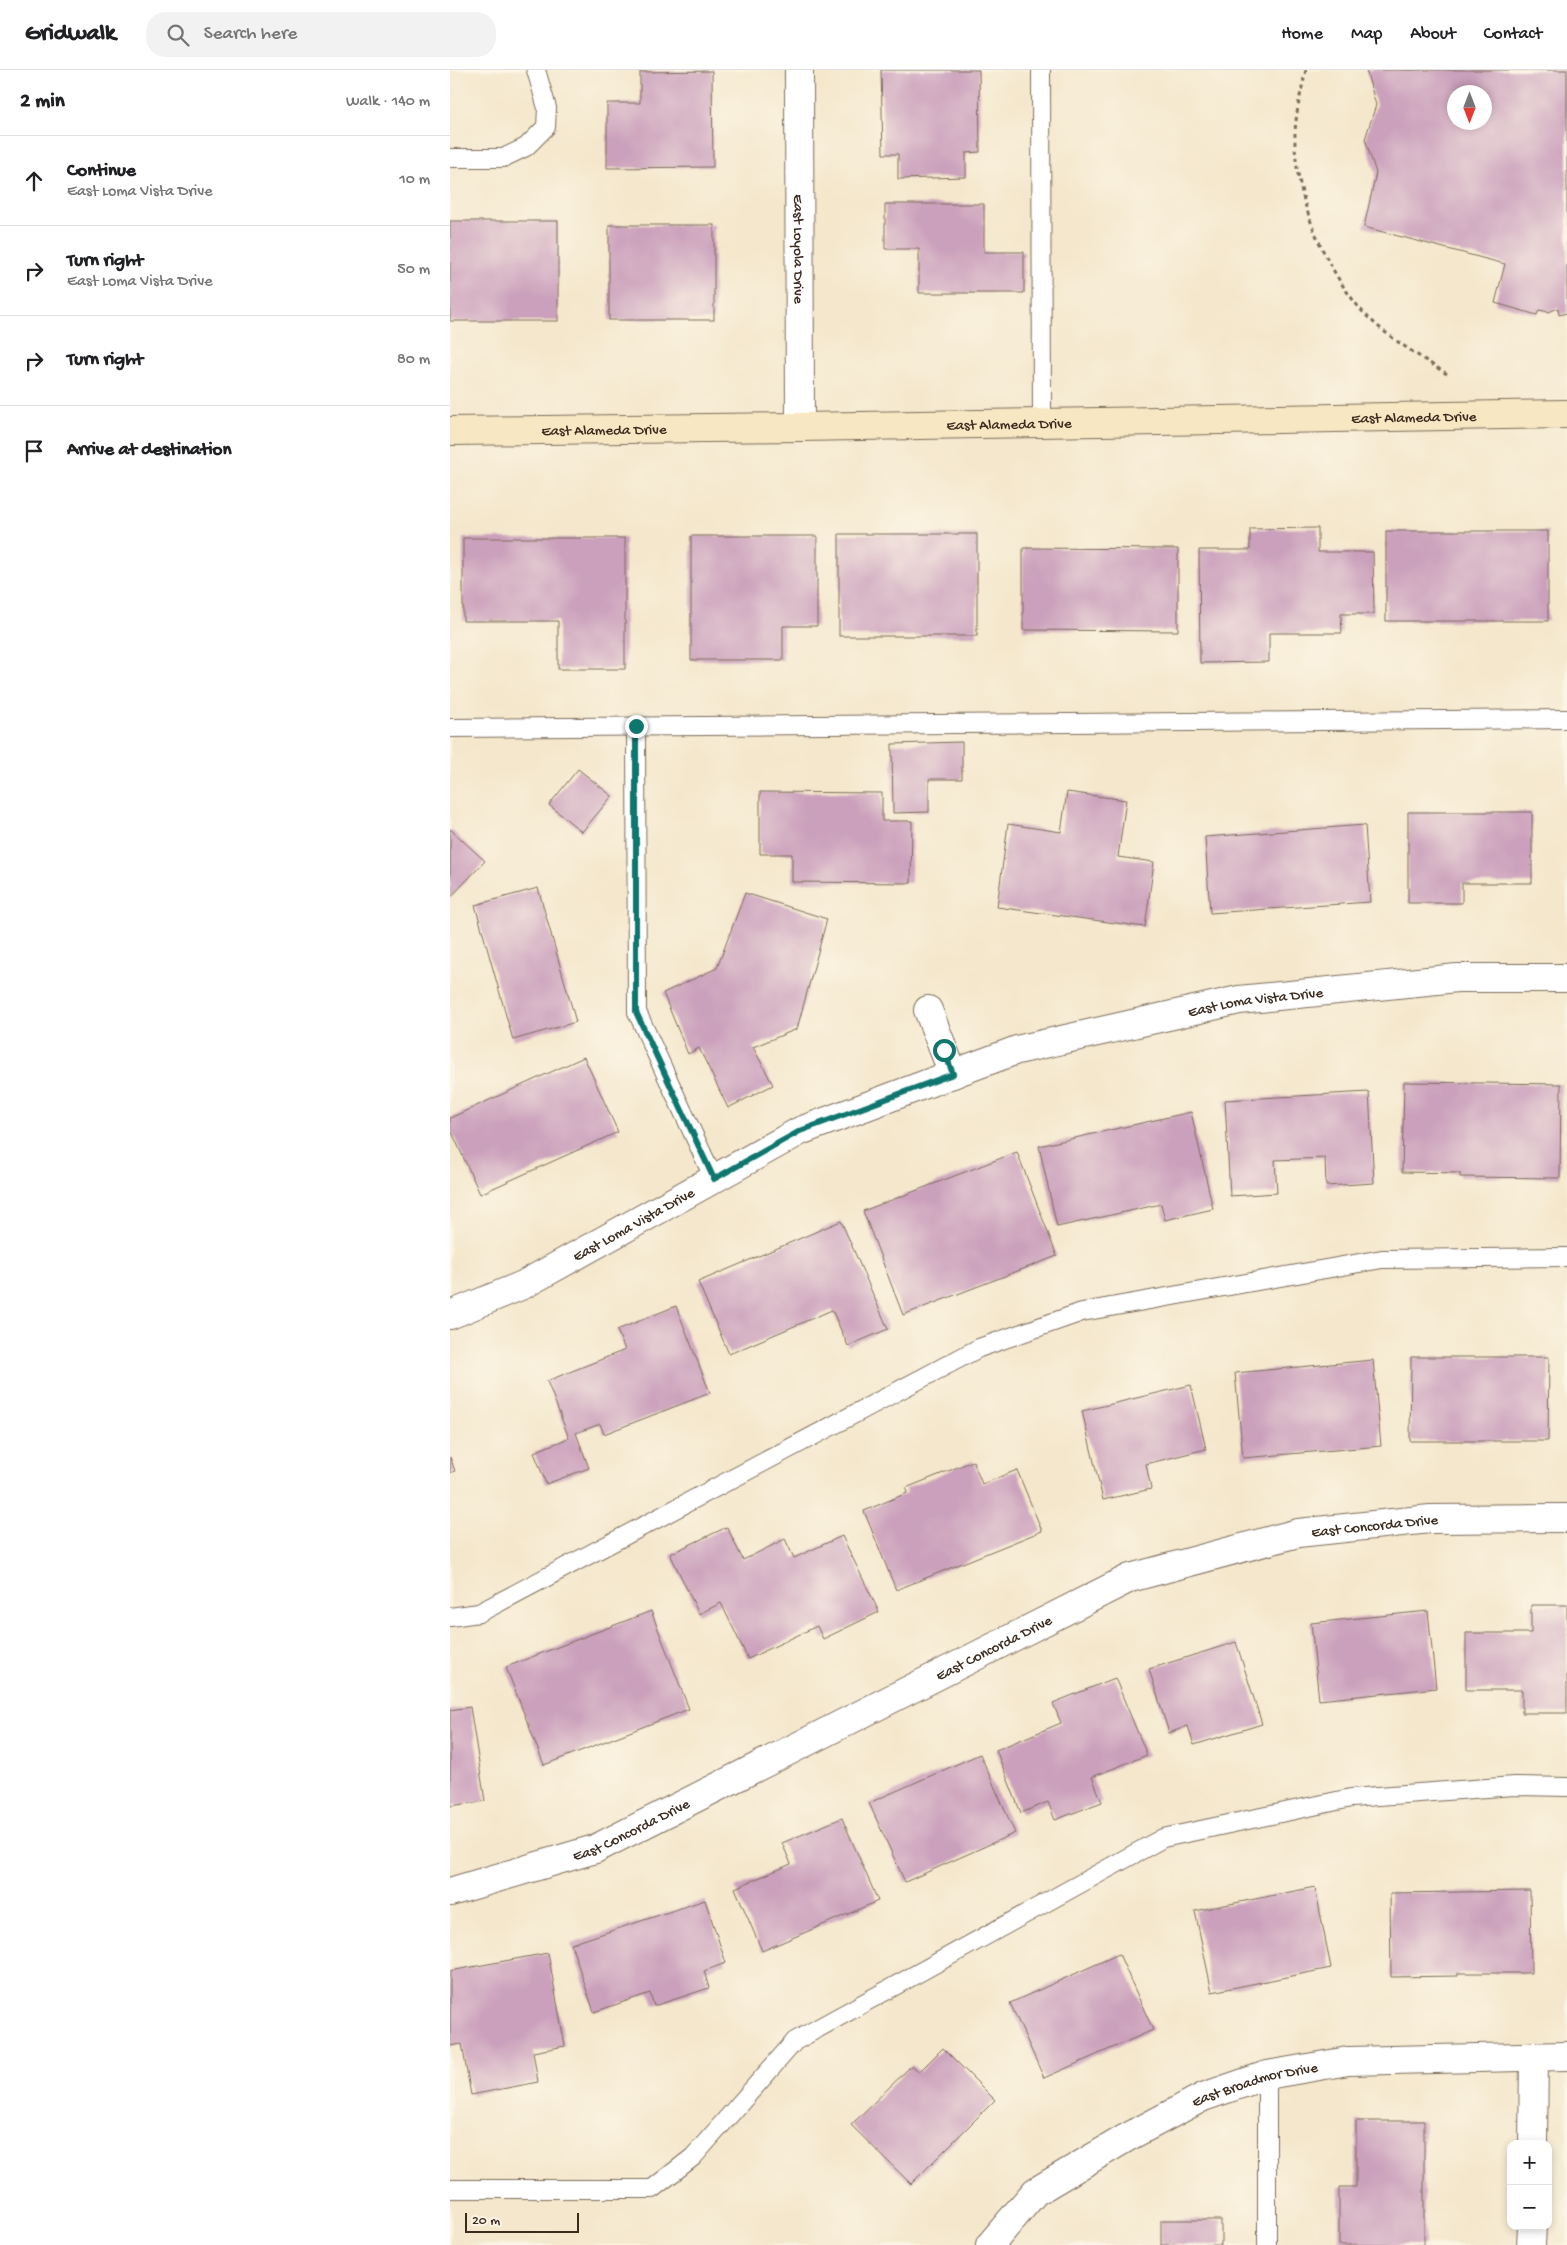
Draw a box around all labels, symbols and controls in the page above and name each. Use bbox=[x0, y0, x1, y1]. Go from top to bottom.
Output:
search box bbox=[146, 12, 496, 57]
text: Gridwalk bbox=[25, 20, 116, 49]
icon: search bbox=[164, 21, 192, 49]
text: Search here bbox=[204, 23, 297, 46]
text: Home bbox=[1281, 24, 1323, 45]
text: Map bbox=[1351, 24, 1382, 45]
text: About bbox=[1410, 24, 1456, 45]
text: Contact bbox=[1484, 24, 1542, 45]
north arrow bbox=[1447, 85, 1492, 130]
text: 2 min bbox=[20, 90, 65, 115]
text: Walk · 140 m bbox=[346, 93, 430, 112]
text: Continue bbox=[67, 160, 136, 183]
icon: ahead bbox=[20, 167, 48, 195]
text: 10 m bbox=[399, 171, 430, 190]
text: East Loma Vista Drive bbox=[67, 183, 213, 202]
street label: East Loyola Drive bbox=[788, 194, 807, 304]
text: Turn right bbox=[67, 250, 143, 273]
icon: right bbox=[20, 257, 48, 285]
text: 50 m bbox=[397, 261, 430, 280]
text: East Loma Vista Drive bbox=[67, 273, 213, 292]
icon: right bbox=[20, 347, 48, 375]
text: Turn right bbox=[67, 349, 143, 372]
text: 80 m bbox=[397, 351, 430, 370]
street label: East Alameda Drive bbox=[1351, 409, 1477, 429]
street label: East Alameda Drive bbox=[946, 415, 1072, 436]
street label: East Alameda Drive bbox=[541, 422, 667, 441]
icon: arrive bbox=[20, 437, 48, 465]
text: Arrive at destination bbox=[67, 439, 231, 462]
route end bbox=[625, 715, 648, 738]
street label: East Loma Vista Drive bbox=[1186, 985, 1324, 1022]
route start bbox=[933, 1039, 956, 1062]
street label: East Loma Vista Drive bbox=[570, 1184, 698, 1267]
street label: East Concorda Drive bbox=[1310, 1512, 1439, 1543]
street label: East Concorda Drive bbox=[933, 1612, 1056, 1686]
street label: East Concorda Drive bbox=[571, 1795, 693, 1866]
street label: East Broadmor Drive bbox=[1189, 2059, 1320, 2112]
map controls bbox=[1507, 2140, 1552, 2230]
button: + bbox=[1507, 2140, 1552, 2185]
button: − bbox=[1507, 2185, 1552, 2230]
scale bar bbox=[465, 2210, 579, 2233]
text: 20 m bbox=[472, 2213, 500, 2230]

